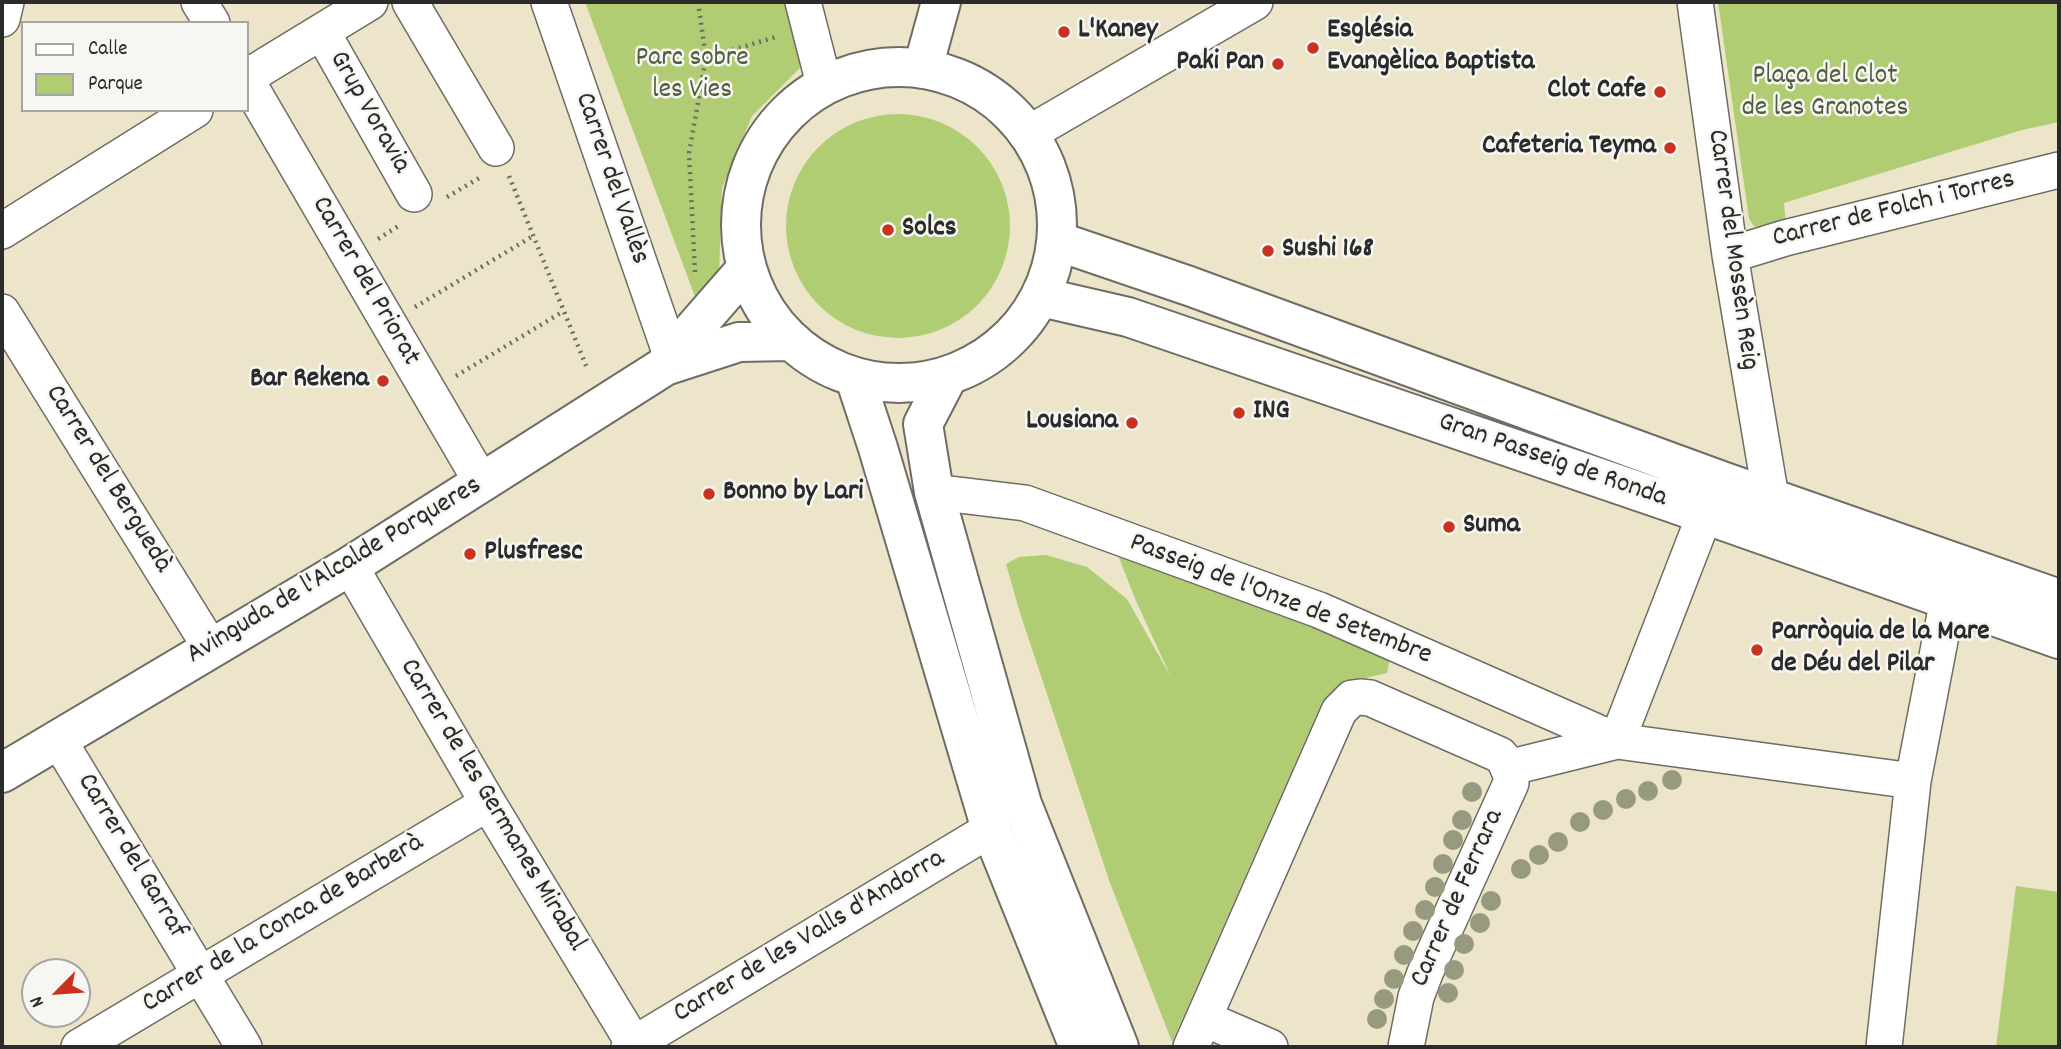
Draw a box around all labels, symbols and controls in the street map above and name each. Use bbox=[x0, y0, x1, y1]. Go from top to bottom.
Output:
place label: L'Kaney bbox=[1078, 15, 1158, 49]
place label: Església Evangèlica Baptista bbox=[1327, 15, 1534, 81]
legend bbox=[21, 21, 248, 112]
marker: L'Kaney bbox=[1056, 24, 1072, 40]
text: Calle bbox=[88, 35, 127, 65]
marker: Església Evangèlica Baptista bbox=[1305, 40, 1321, 56]
park label: Parc sobre les Vies bbox=[636, 43, 748, 109]
street label: Grup Voravia bbox=[320, 46, 416, 180]
place label: Paki Pan bbox=[1176, 47, 1264, 81]
marker: Paki Pan bbox=[1270, 56, 1286, 72]
park label: Plaça del Clot de les Granotes bbox=[1742, 61, 1908, 127]
text: Parque bbox=[88, 70, 143, 100]
place label: Clot Cafe bbox=[1547, 75, 1646, 109]
marker: Clot Cafe bbox=[1652, 84, 1668, 100]
street label: Carrer del Vallès bbox=[565, 89, 655, 269]
street label: Carrer del Mossèn Reig bbox=[1697, 128, 1765, 372]
place label: Cafeteria Teyma bbox=[1482, 131, 1656, 165]
marker: Cafeteria Teyma bbox=[1662, 140, 1678, 156]
street label: Carrer de Folch i Torres bbox=[1769, 165, 2019, 257]
street label: Carrer del Priorat bbox=[302, 191, 426, 373]
place label: Solcs bbox=[902, 213, 957, 247]
marker: Solcs bbox=[880, 222, 896, 238]
place label: Sushi 168 bbox=[1282, 234, 1374, 268]
marker: Sushi 168 bbox=[1260, 243, 1276, 259]
place label: Bar Rekena bbox=[250, 364, 369, 398]
marker: Bar Rekena bbox=[375, 373, 391, 389]
street label: Carrer del Berguedà bbox=[36, 380, 178, 580]
place label: ING bbox=[1253, 396, 1290, 430]
marker: ING bbox=[1231, 405, 1247, 421]
place label: Lousiana bbox=[1026, 406, 1118, 440]
street label: Gran Passeig de Ronda bbox=[1433, 407, 1671, 517]
marker: Lousiana bbox=[1124, 415, 1140, 431]
street label: Avinguda de l'Alcalde Porqueres bbox=[182, 471, 488, 673]
place label: Bonno by Lari bbox=[723, 477, 863, 511]
marker: Bonno by Lari bbox=[701, 486, 717, 502]
place label: Suma bbox=[1463, 510, 1520, 544]
marker: Suma bbox=[1441, 519, 1457, 535]
street label: Passeig de l'Onze de Setembre bbox=[1124, 528, 1436, 674]
place label: Plusfresc bbox=[484, 537, 583, 571]
marker: Plusfresc bbox=[462, 546, 478, 562]
place label: Parròquia de la Mare de Déu del Pilar bbox=[1771, 617, 1990, 683]
marker: Parròquia de la Mare de Déu del Pilar bbox=[1749, 642, 1765, 658]
street label: Carrer de les Germanes Mirabal bbox=[390, 654, 592, 958]
street label: Carrer del Garraf bbox=[68, 768, 192, 946]
street label: Carrer de Ferrara bbox=[1405, 805, 1513, 993]
street label: Carrer de la Conca de Barberà bbox=[137, 828, 431, 1022]
street label: Carrer de les Valls d'Andorra bbox=[668, 844, 952, 1032]
north arrow bbox=[21, 958, 91, 1028]
text: N bbox=[24, 991, 53, 1011]

